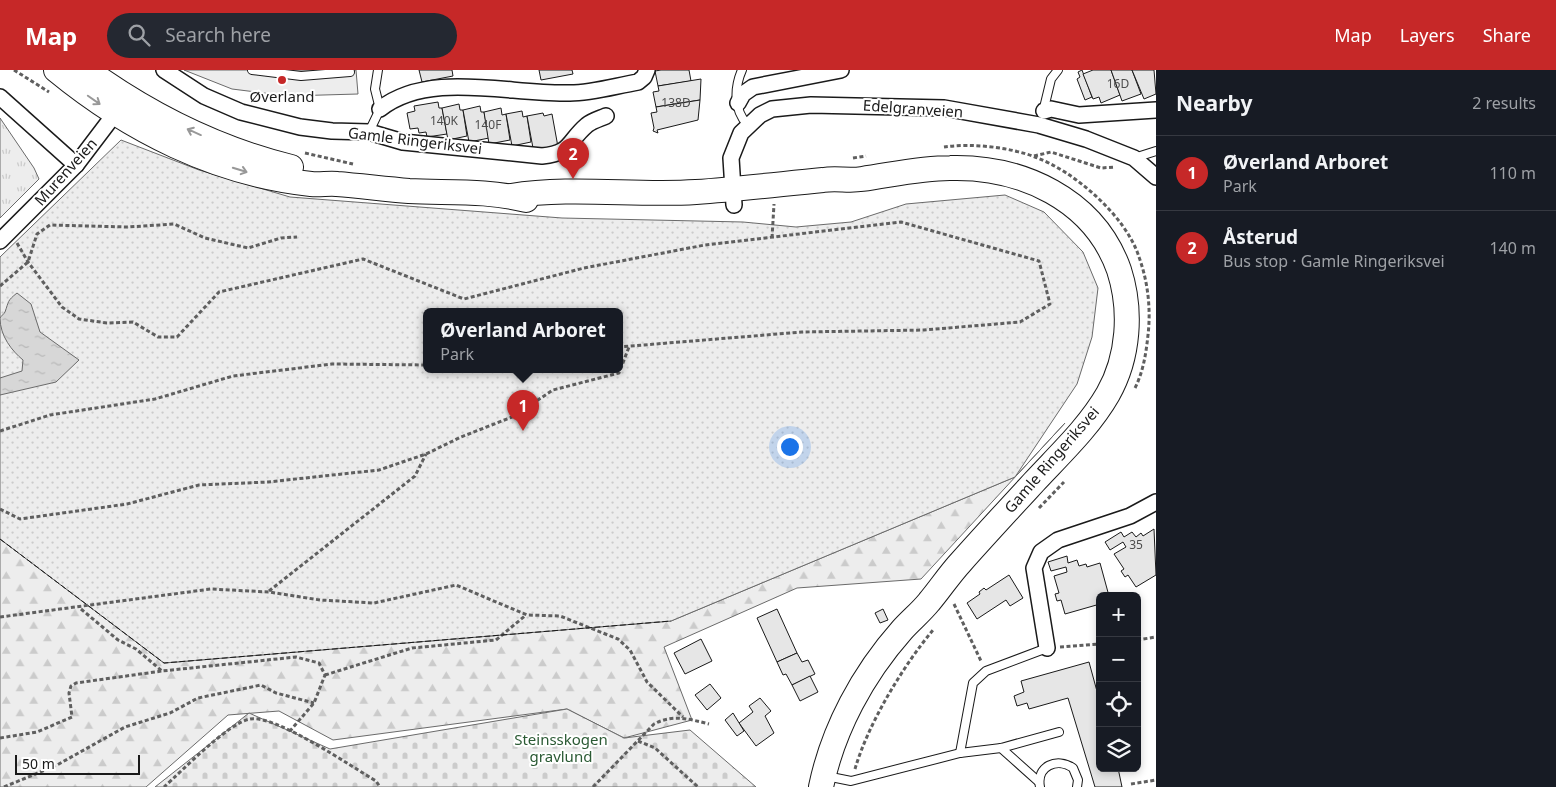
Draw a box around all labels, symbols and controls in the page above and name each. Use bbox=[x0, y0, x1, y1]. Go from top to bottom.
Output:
search box bbox=[107, 13, 457, 58]
text: Map bbox=[25, 19, 77, 52]
icon: search bbox=[125, 21, 153, 49]
text: Search here bbox=[165, 22, 271, 48]
text: Map bbox=[1334, 23, 1372, 47]
text: Layers bbox=[1400, 23, 1455, 47]
text: Share bbox=[1483, 23, 1531, 47]
marker: Øverland bbox=[276, 74, 288, 86]
house number: 16D bbox=[1107, 75, 1129, 92]
place label: Øverland bbox=[250, 86, 314, 106]
text: Nearby bbox=[1176, 89, 1252, 117]
text: 2 results bbox=[1472, 92, 1536, 114]
house number: 138D bbox=[661, 94, 691, 111]
one-way arrow bbox=[87, 95, 101, 105]
street label: Edelgranveien bbox=[862, 95, 964, 121]
house number: 140K bbox=[430, 112, 459, 129]
house number: 140F bbox=[475, 116, 501, 133]
street label: Gamle Ringeriksvei bbox=[347, 122, 483, 158]
one-way arrow bbox=[187, 127, 202, 137]
street label: Murenveien bbox=[30, 133, 101, 209]
pin: 2 bbox=[557, 138, 589, 179]
text: Øverland Arboret bbox=[1223, 149, 1388, 175]
text: 1 bbox=[1187, 162, 1197, 184]
text: 110 m bbox=[1489, 162, 1536, 184]
one-way arrow bbox=[232, 165, 248, 175]
text: Park bbox=[1223, 175, 1257, 197]
text: Åsterud bbox=[1223, 224, 1298, 250]
text: 2 bbox=[1187, 237, 1197, 259]
text: 140 m bbox=[1489, 237, 1536, 259]
text: Bus stop · Gamle Ringeriksvei bbox=[1223, 250, 1445, 272]
popup bbox=[423, 308, 623, 373]
text: Øverland Arboret bbox=[440, 317, 606, 343]
text: Park bbox=[440, 343, 474, 365]
pin: 1 bbox=[507, 390, 539, 431]
street label: Gamle Ringeriksvei bbox=[999, 402, 1103, 517]
your location bbox=[777, 434, 803, 460]
house number: 35 bbox=[1129, 536, 1143, 553]
map controls bbox=[1096, 592, 1141, 772]
button: + bbox=[1096, 592, 1141, 637]
button: − bbox=[1096, 637, 1141, 682]
button: locate bbox=[1096, 682, 1141, 727]
button: layers bbox=[1096, 727, 1141, 772]
park label: Steinsskogen gravlund bbox=[514, 729, 608, 766]
scale bar bbox=[15, 752, 140, 775]
text: 50 m bbox=[22, 754, 55, 773]

